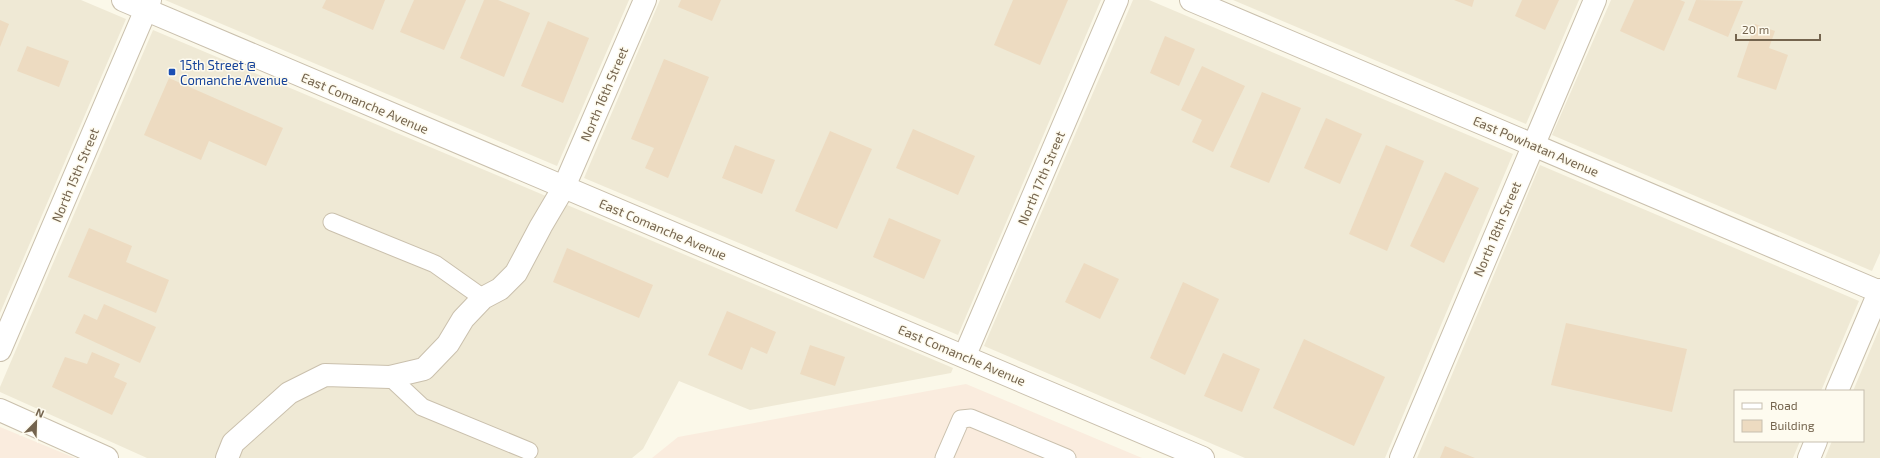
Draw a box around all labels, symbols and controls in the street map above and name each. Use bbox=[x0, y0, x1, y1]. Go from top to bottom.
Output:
scale bar bbox=[1736, 16, 1820, 42]
text: 20 m bbox=[1742, 22, 1769, 36]
street label: North 16th Street bbox=[577, 44, 631, 144]
place label: 15th Street @ Comanche Avenue bbox=[180, 57, 288, 88]
marker: 15th Street @ Comanche Avenue bbox=[167, 67, 177, 77]
street label: East Comanche Avenue bbox=[299, 69, 431, 137]
street label: East Powhatan Avenue bbox=[1471, 112, 1601, 180]
street label: North 15th Street bbox=[48, 125, 102, 225]
street label: North 17th Street bbox=[1014, 129, 1068, 227]
street label: North 18th Street bbox=[1470, 179, 1524, 279]
street label: East Comanche Avenue bbox=[597, 195, 729, 263]
street label: East Comanche Avenue bbox=[896, 321, 1028, 389]
legend bbox=[1734, 390, 1864, 442]
text: Road bbox=[1770, 398, 1798, 412]
north arrow bbox=[16, 402, 56, 442]
text: N bbox=[34, 405, 46, 420]
text: Building bbox=[1770, 418, 1815, 432]

